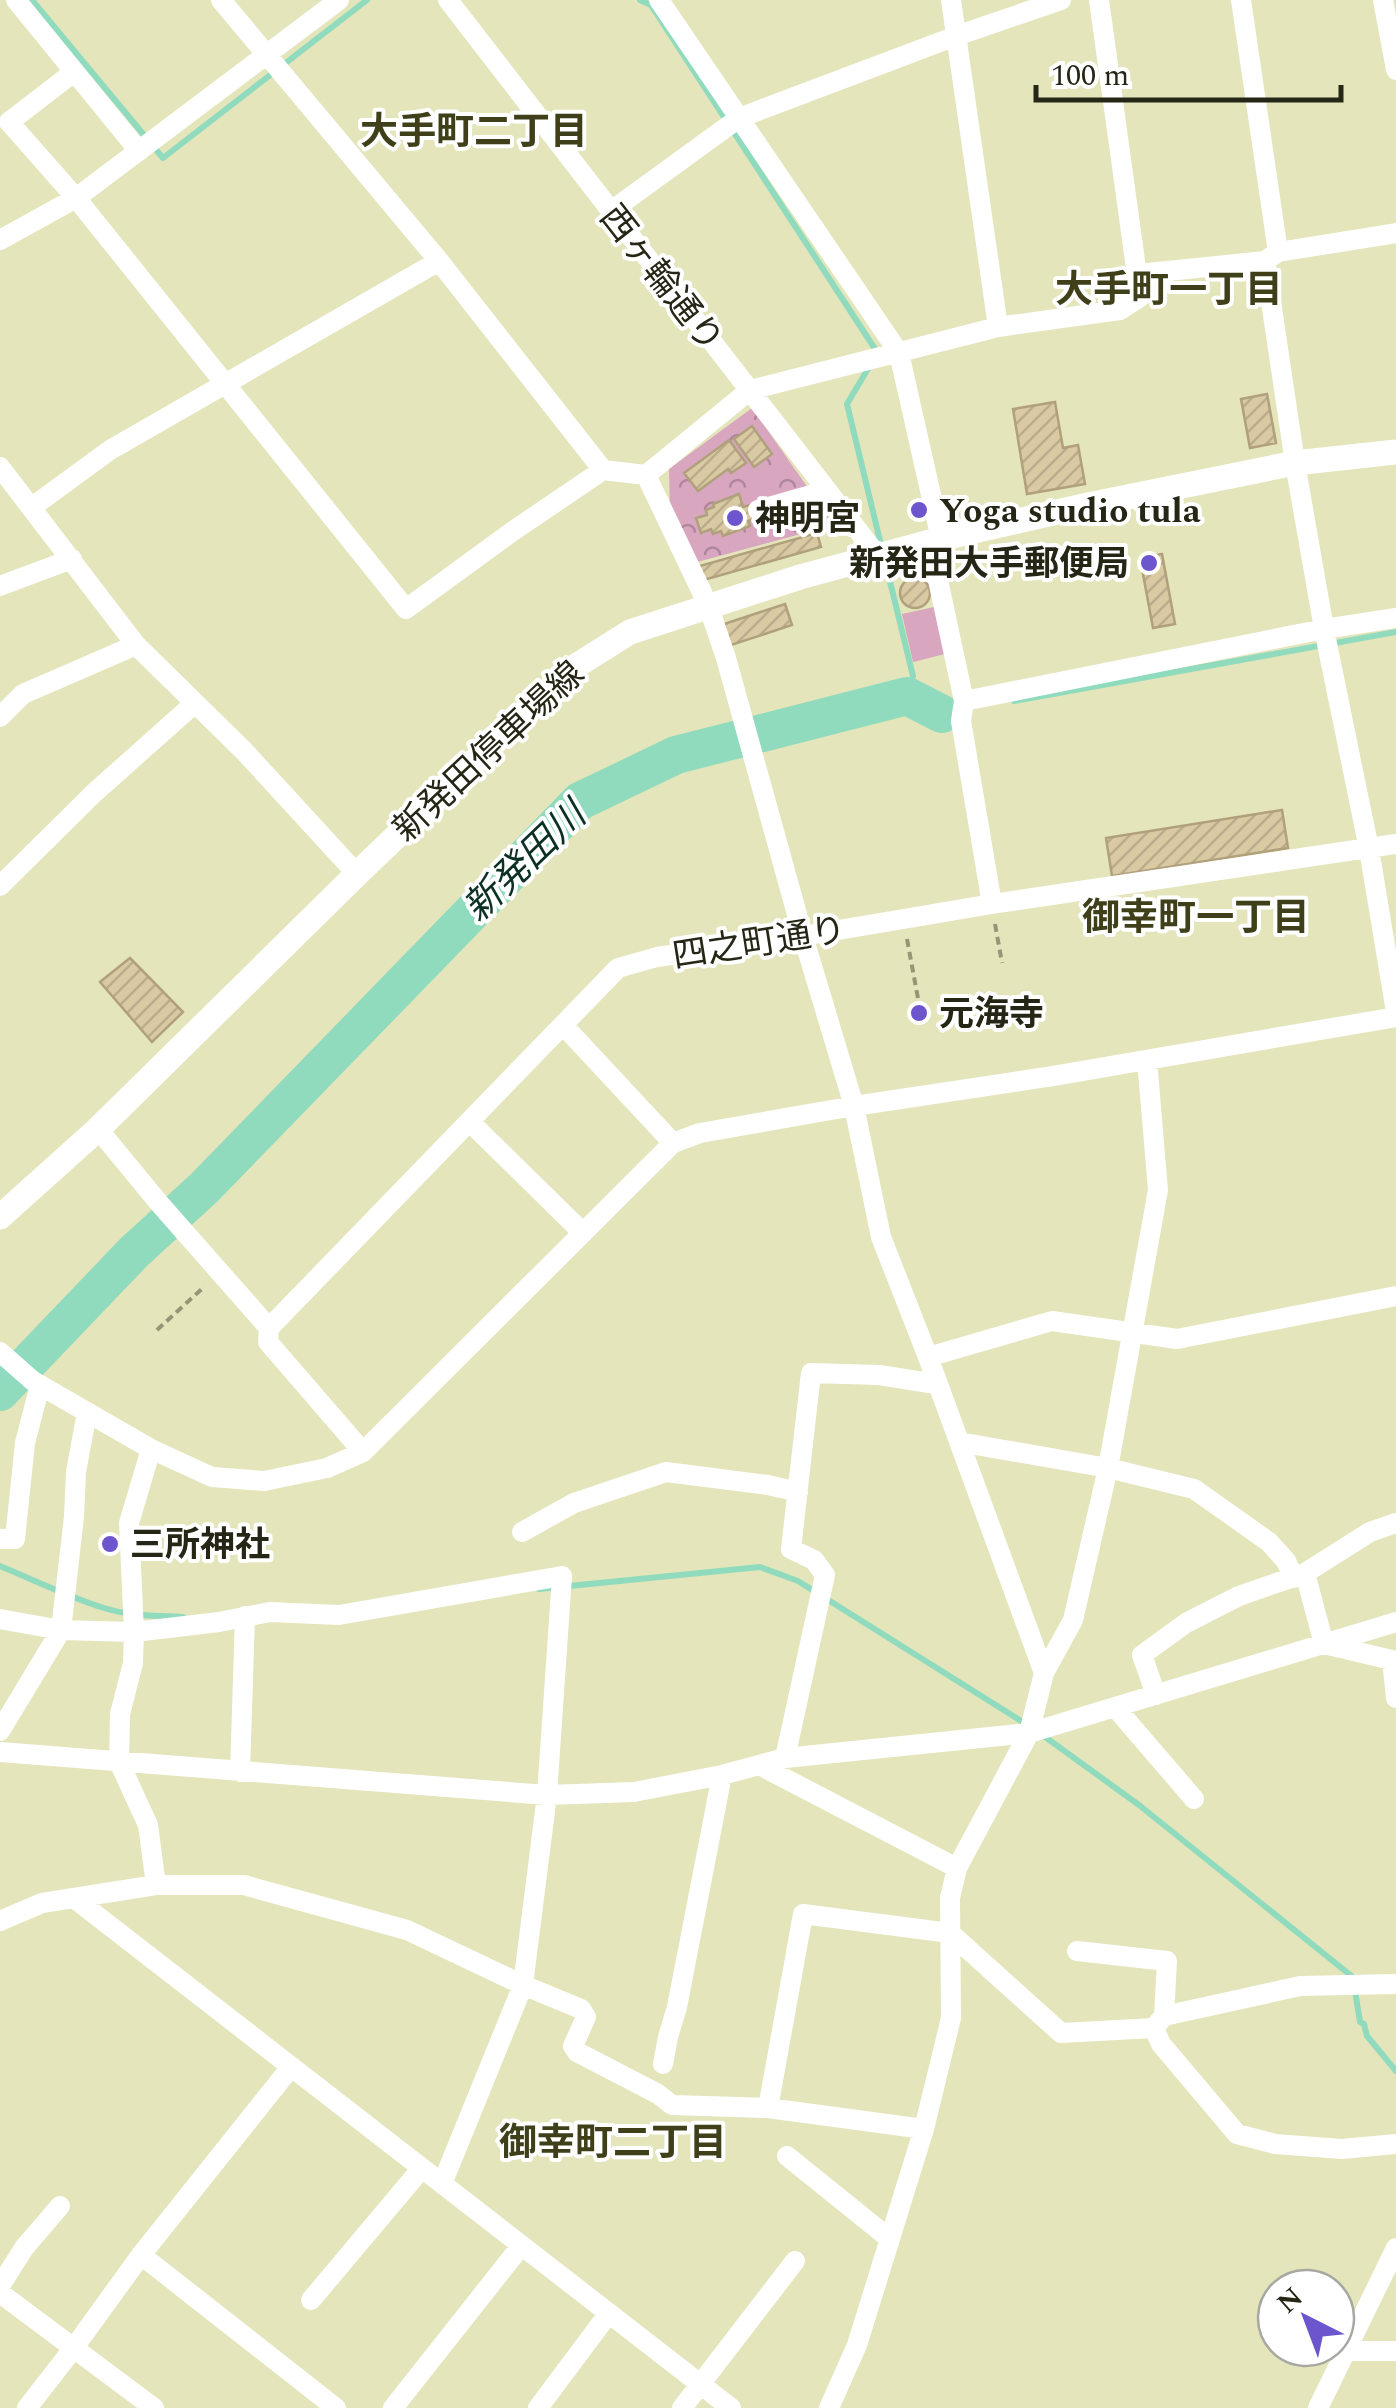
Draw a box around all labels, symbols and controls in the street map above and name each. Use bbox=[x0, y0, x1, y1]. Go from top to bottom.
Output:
scale bar bbox=[1036, 40, 1341, 102]
text: 100 m bbox=[1051, 53, 1129, 99]
district label: 大手町二丁目 bbox=[360, 104, 588, 162]
street label: 西ヶ輪通り bbox=[586, 194, 736, 364]
district label: 大手町一丁目 bbox=[1055, 262, 1283, 320]
place label: Yoga studio tula bbox=[939, 485, 1201, 538]
place label: 神明宮 bbox=[755, 493, 860, 546]
marker: Yoga studio tula bbox=[908, 499, 930, 521]
marker: 神明宮 bbox=[724, 507, 746, 529]
place label: 新発田大手郵便局 bbox=[849, 538, 1129, 591]
marker: 新発田大手郵便局 bbox=[1138, 552, 1160, 574]
street label: 新発田停車場線 bbox=[381, 649, 597, 855]
water label: 新発田川 bbox=[451, 786, 603, 936]
district label: 御幸町一丁目 bbox=[1082, 890, 1310, 948]
street label: 四之町通り bbox=[669, 904, 850, 983]
place label: 元海寺 bbox=[939, 988, 1044, 1041]
marker: 元海寺 bbox=[908, 1002, 930, 1024]
place label: 三所神社 bbox=[130, 1519, 270, 1572]
marker: 三所神社 bbox=[99, 1533, 121, 1555]
district label: 御幸町二丁目 bbox=[499, 2115, 727, 2173]
north arrow bbox=[1256, 2268, 1356, 2368]
text: N bbox=[1267, 2277, 1313, 2324]

